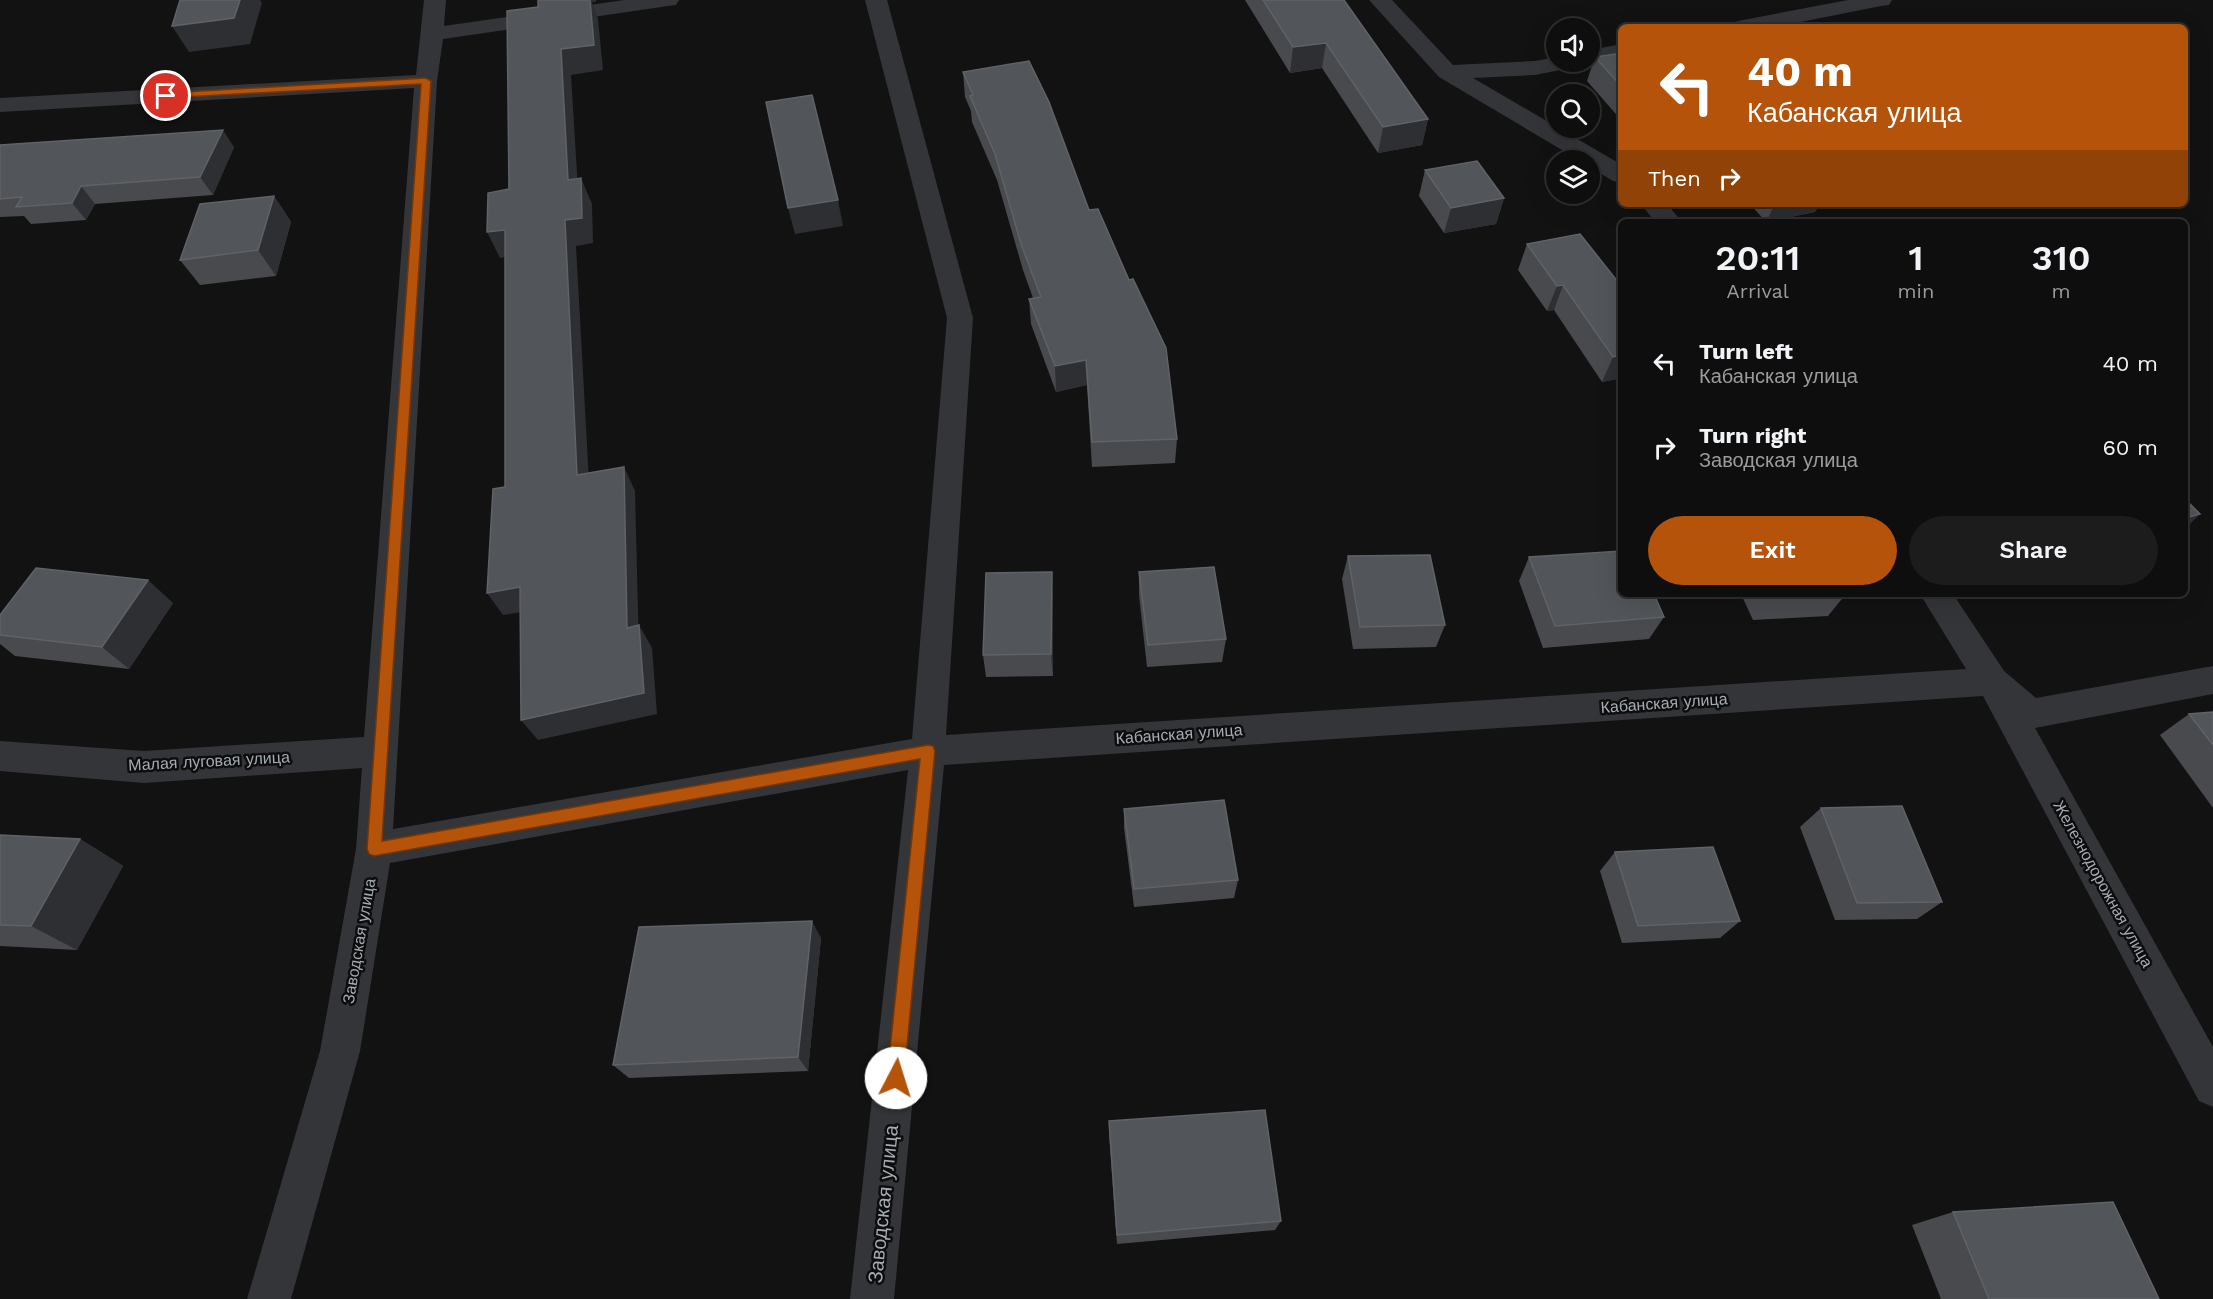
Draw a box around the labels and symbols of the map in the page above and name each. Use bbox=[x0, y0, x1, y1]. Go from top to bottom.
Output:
pin bbox=[140, 70, 191, 121]
street label: Кабанская улица bbox=[1600, 689, 1728, 717]
street label: Кабанская улица bbox=[1115, 720, 1243, 748]
street label: Малая луговая улица bbox=[128, 747, 290, 775]
street label: Железнодорожная улица bbox=[2049, 797, 2157, 971]
street label: Заводская улица bbox=[339, 877, 379, 1005]
position arrow bbox=[864, 1046, 928, 1110]
street label: Заводская улица bbox=[863, 1123, 903, 1284]

